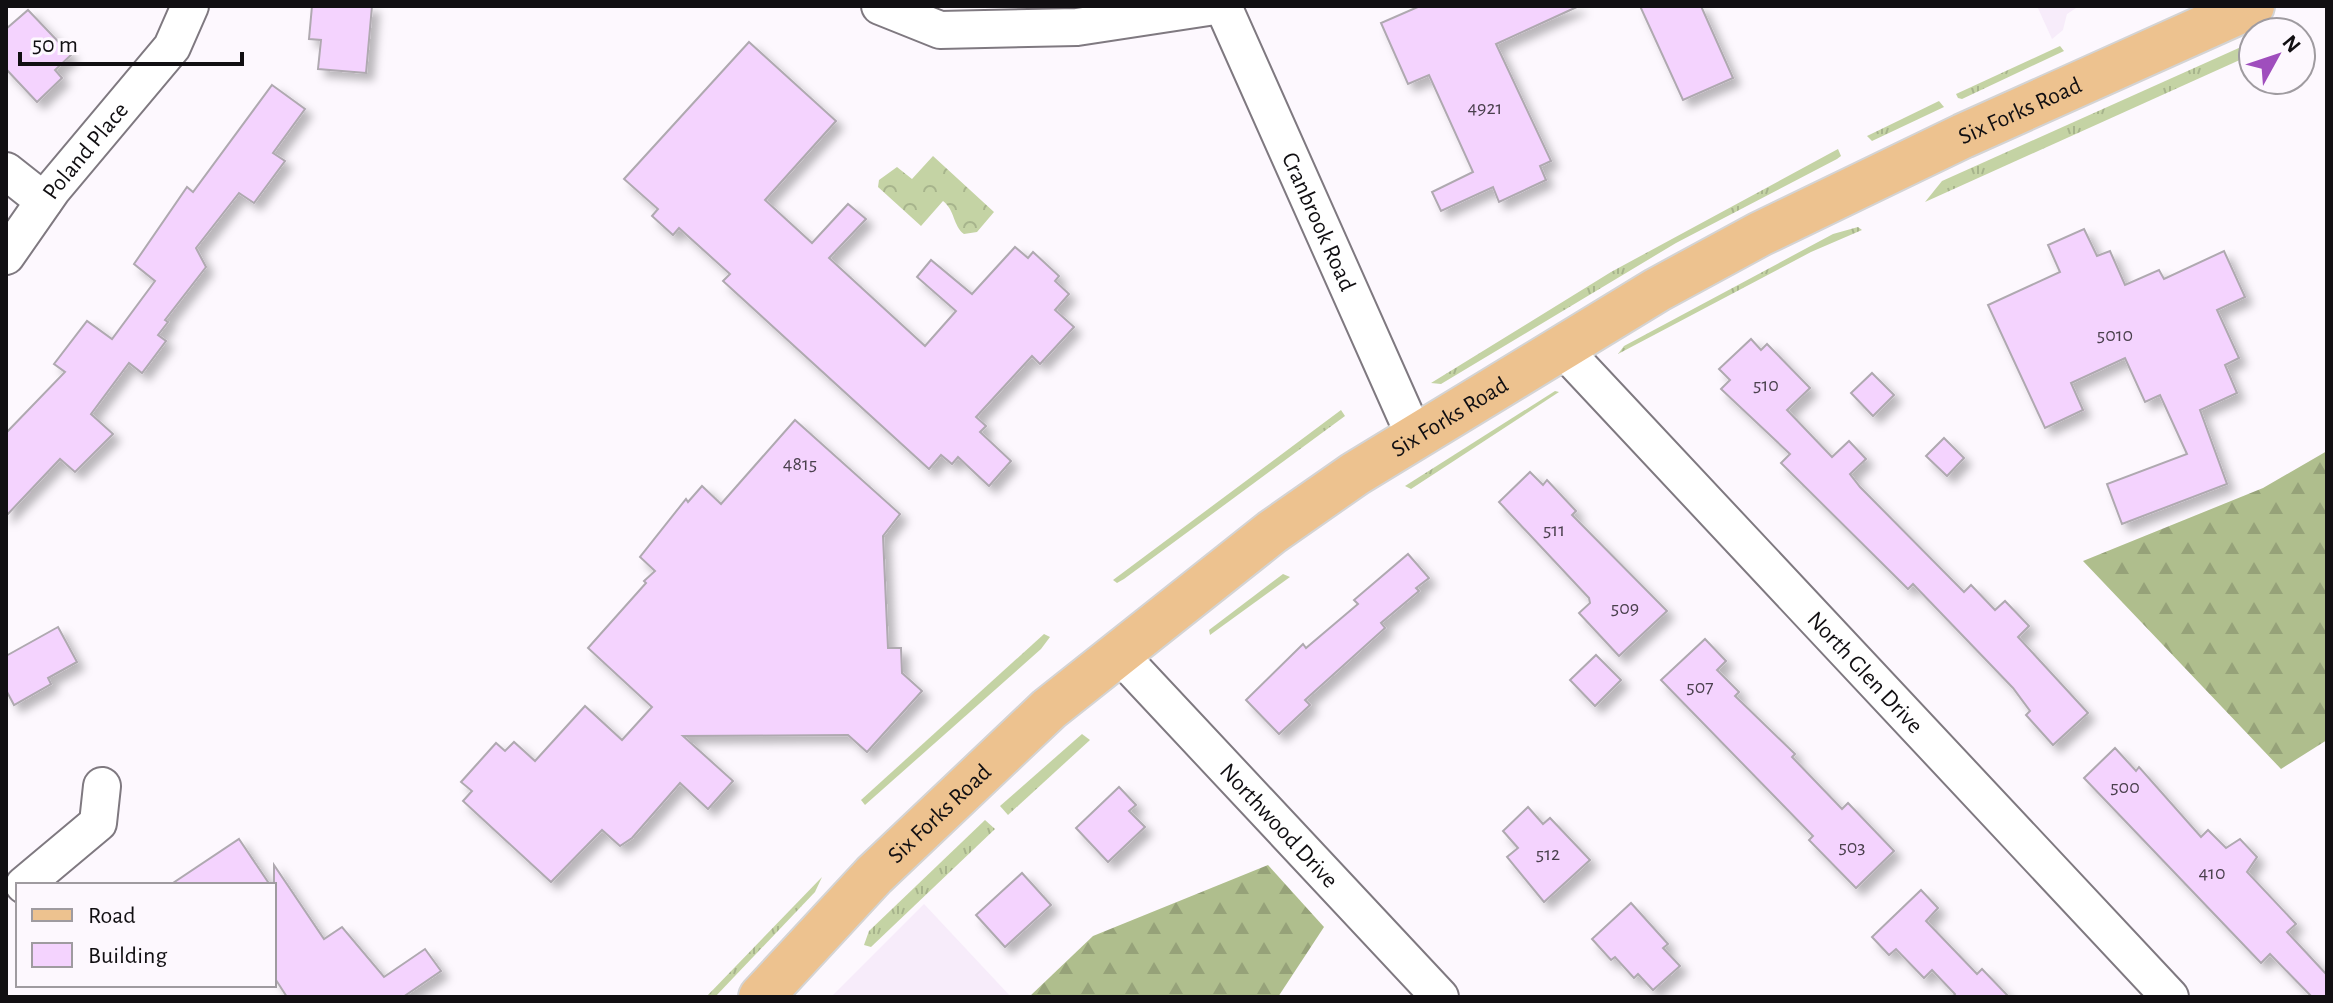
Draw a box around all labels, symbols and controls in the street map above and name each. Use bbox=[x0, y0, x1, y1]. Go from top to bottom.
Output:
scale bar bbox=[20, 16, 242, 66]
north arrow bbox=[2237, 16, 2317, 96]
text: N bbox=[2278, 31, 2305, 57]
text: 50 m bbox=[32, 33, 78, 57]
street label: Six Forks Road bbox=[1955, 73, 2085, 149]
street label: Poland Place bbox=[39, 98, 133, 204]
house number: 4921 bbox=[1468, 98, 1503, 118]
street label: Cranbrook Road bbox=[1277, 149, 1359, 295]
house number: 5010 bbox=[2097, 325, 2133, 345]
street label: Six Forks Road bbox=[1387, 373, 1513, 462]
house number: 510 bbox=[1753, 375, 1779, 395]
house number: 4815 bbox=[783, 454, 817, 474]
house number: 511 bbox=[1543, 520, 1565, 540]
house number: 509 bbox=[1611, 598, 1639, 618]
street label: North Glen Drive bbox=[1802, 607, 1927, 738]
house number: 507 bbox=[1686, 677, 1714, 697]
street label: Northwood Drive bbox=[1215, 759, 1342, 893]
street label: Six Forks Road bbox=[884, 760, 996, 868]
house number: 500 bbox=[2110, 777, 2140, 797]
house number: 503 bbox=[1838, 837, 1866, 857]
house number: 512 bbox=[1536, 844, 1560, 864]
house number: 410 bbox=[2198, 863, 2226, 883]
legend bbox=[16, 883, 276, 987]
text: Road bbox=[88, 904, 136, 928]
text: Building bbox=[88, 944, 167, 968]

